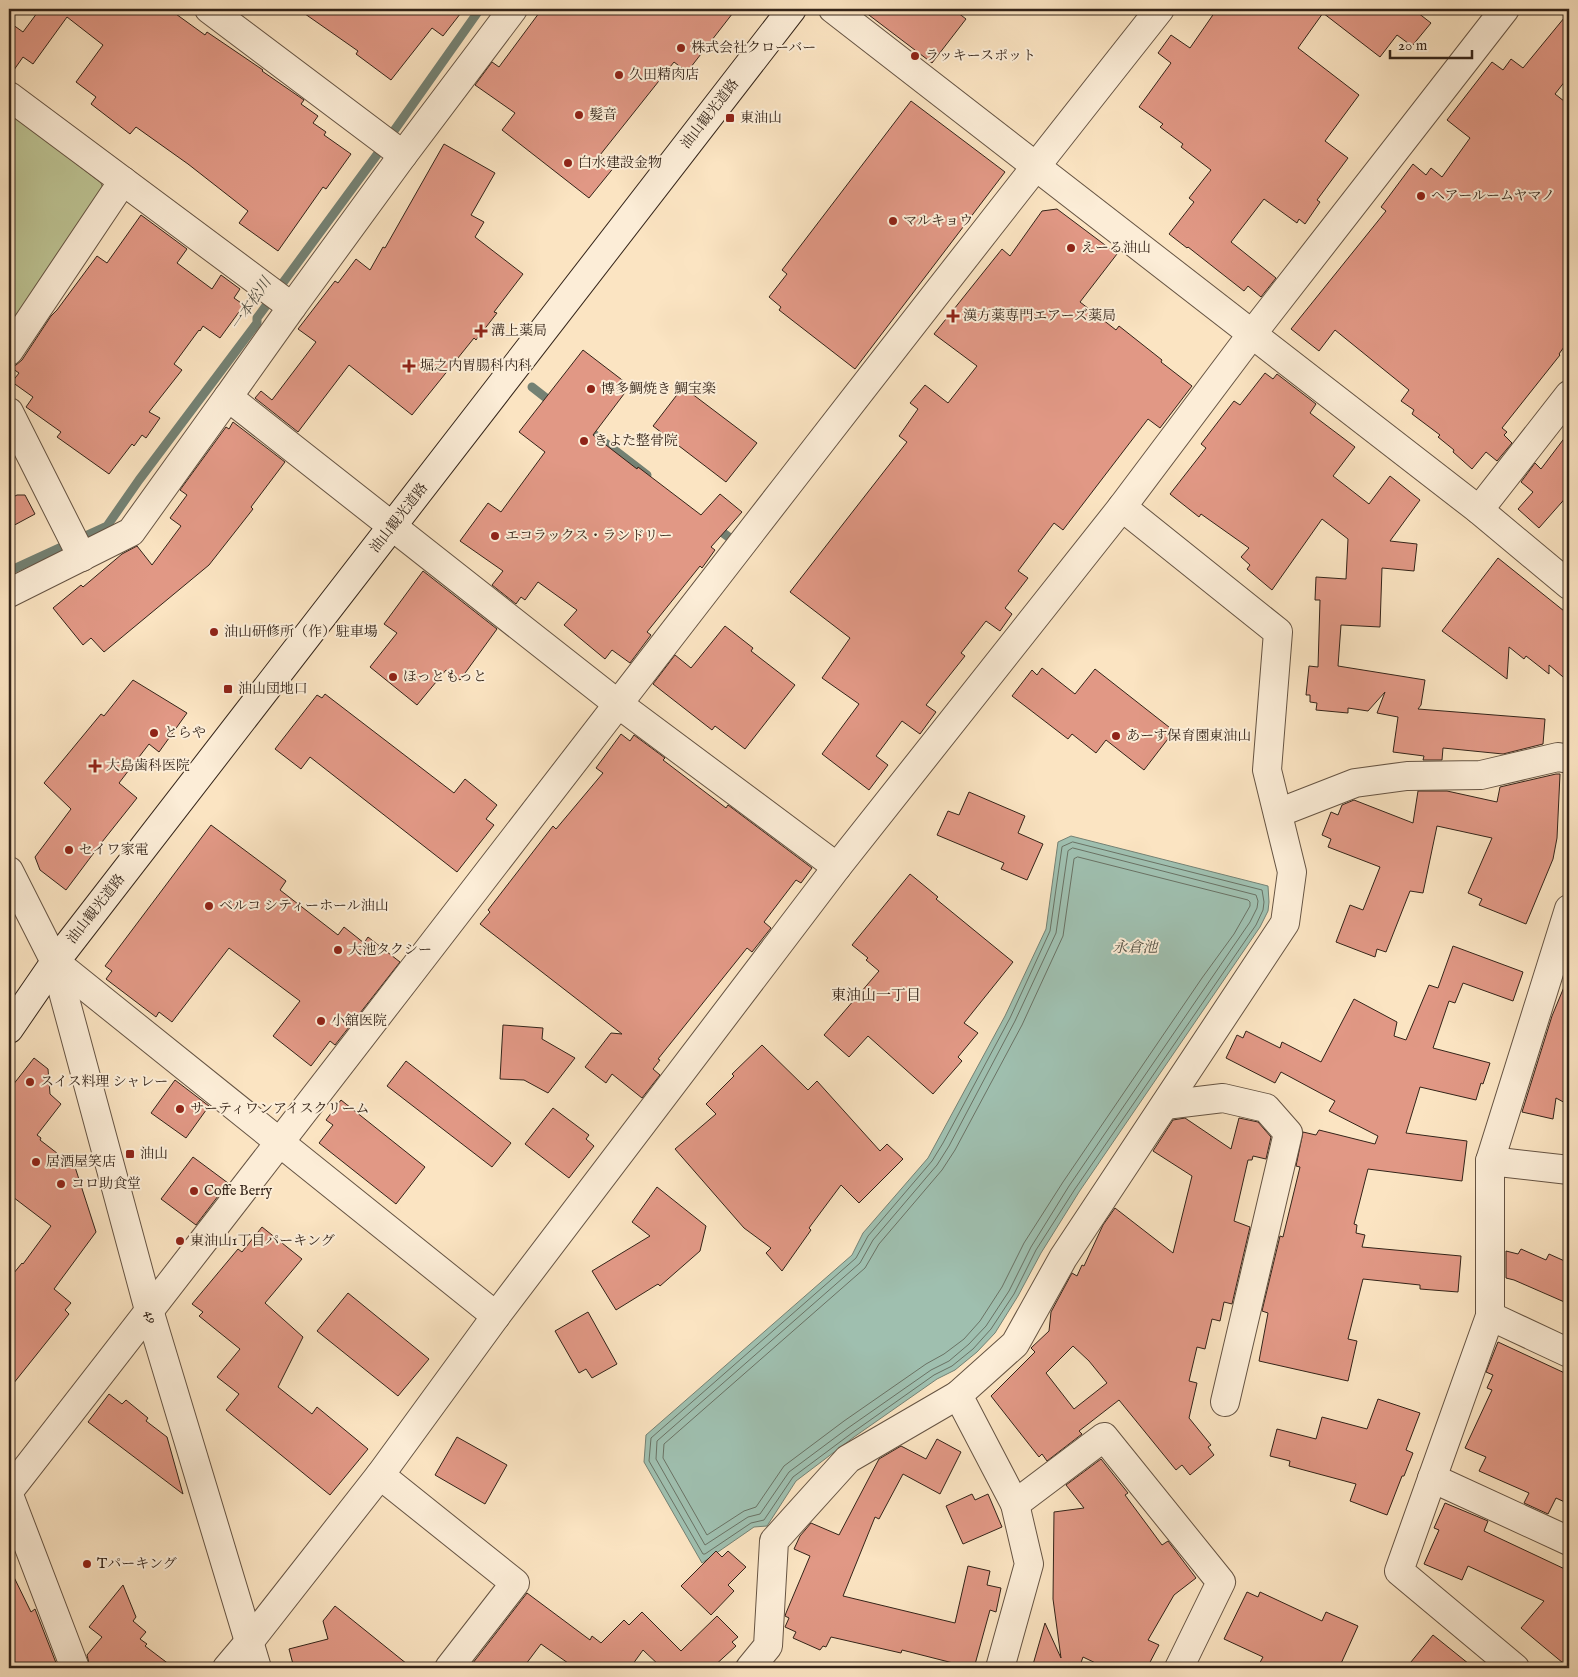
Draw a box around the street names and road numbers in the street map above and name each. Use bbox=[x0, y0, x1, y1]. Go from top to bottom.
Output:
street label: 油山観光道路 bbox=[677, 75, 743, 153]
street label: 油山観光道路 bbox=[366, 479, 432, 557]
street label: 油山観光道路 bbox=[63, 870, 129, 948]
street label: 49 bbox=[141, 1308, 161, 1326]

